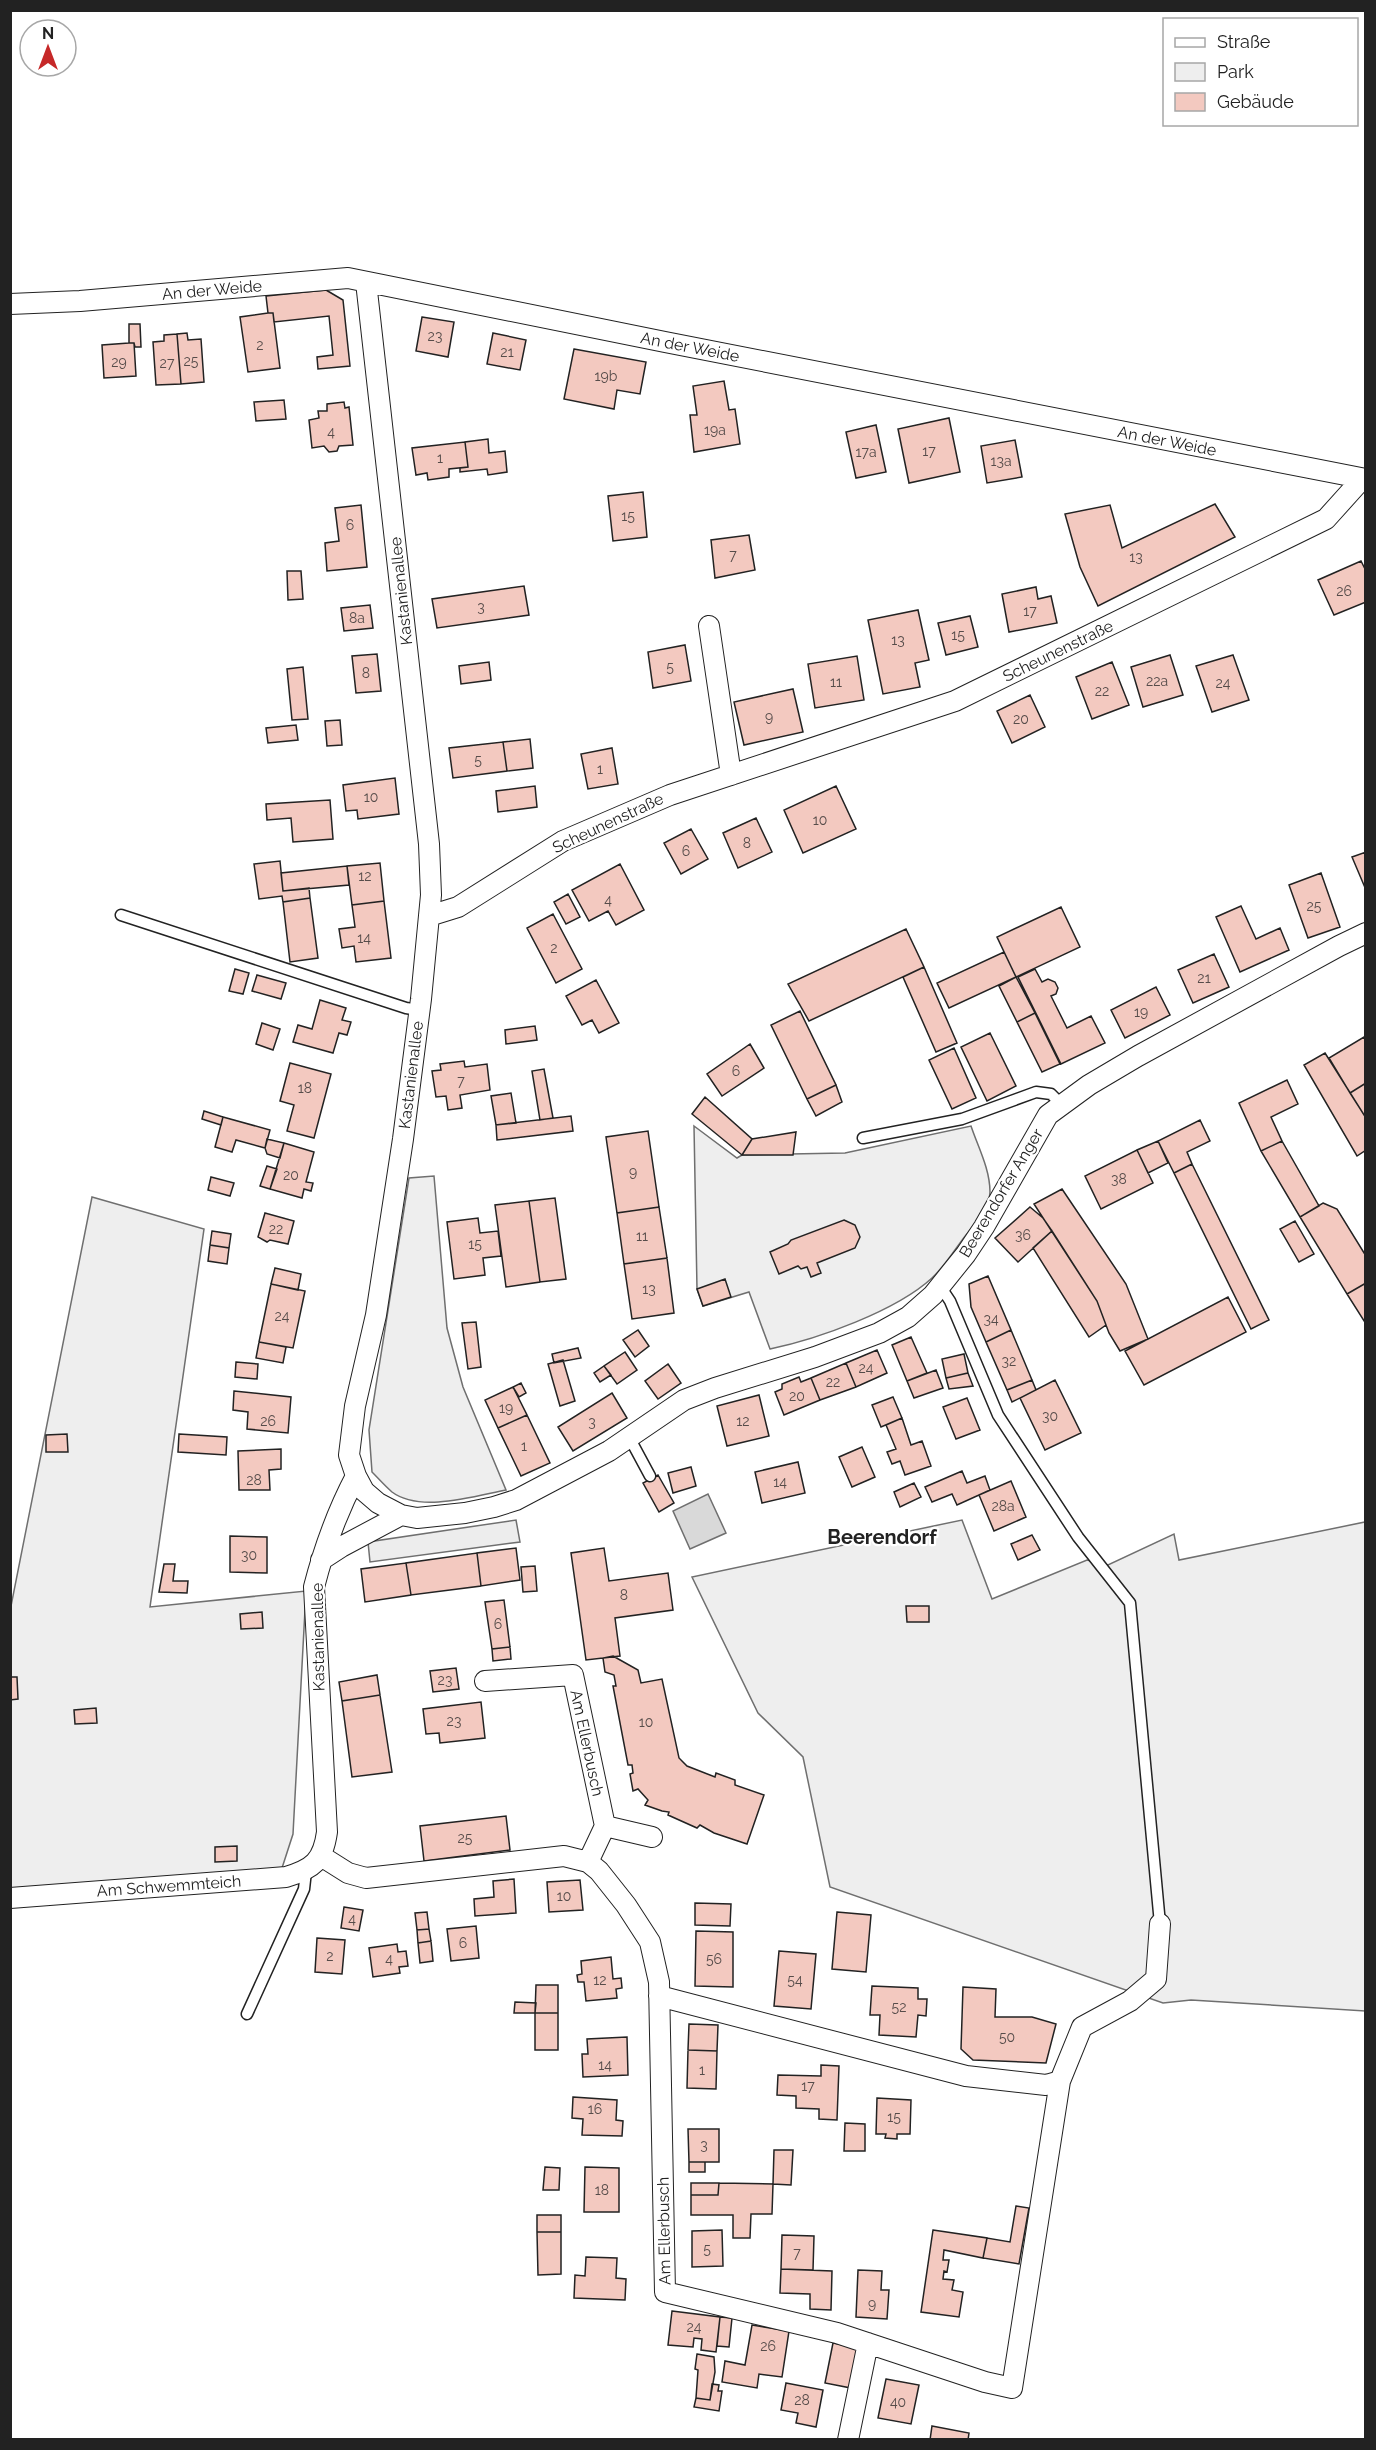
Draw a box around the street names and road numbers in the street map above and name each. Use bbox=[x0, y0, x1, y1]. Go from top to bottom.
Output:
street label: An der Weide bbox=[161, 276, 263, 304]
street label: An der Weide bbox=[639, 328, 741, 366]
street label: An der Weide bbox=[1116, 422, 1218, 460]
street label: Kastanienallee bbox=[386, 536, 416, 646]
street label: Scheunenstraße bbox=[1000, 616, 1116, 686]
street label: Scheunenstraße bbox=[549, 789, 667, 857]
street label: Kastanienallee bbox=[395, 1020, 427, 1130]
street label: Beerendorfer Anger bbox=[955, 1125, 1047, 1261]
street label: Kastanienallee bbox=[308, 1583, 328, 1691]
street label: Am Ellerbusch bbox=[566, 1688, 608, 1798]
street label: Am Schwemmteich bbox=[96, 1871, 242, 1901]
street label: Am Ellerbusch bbox=[654, 2177, 674, 2285]

